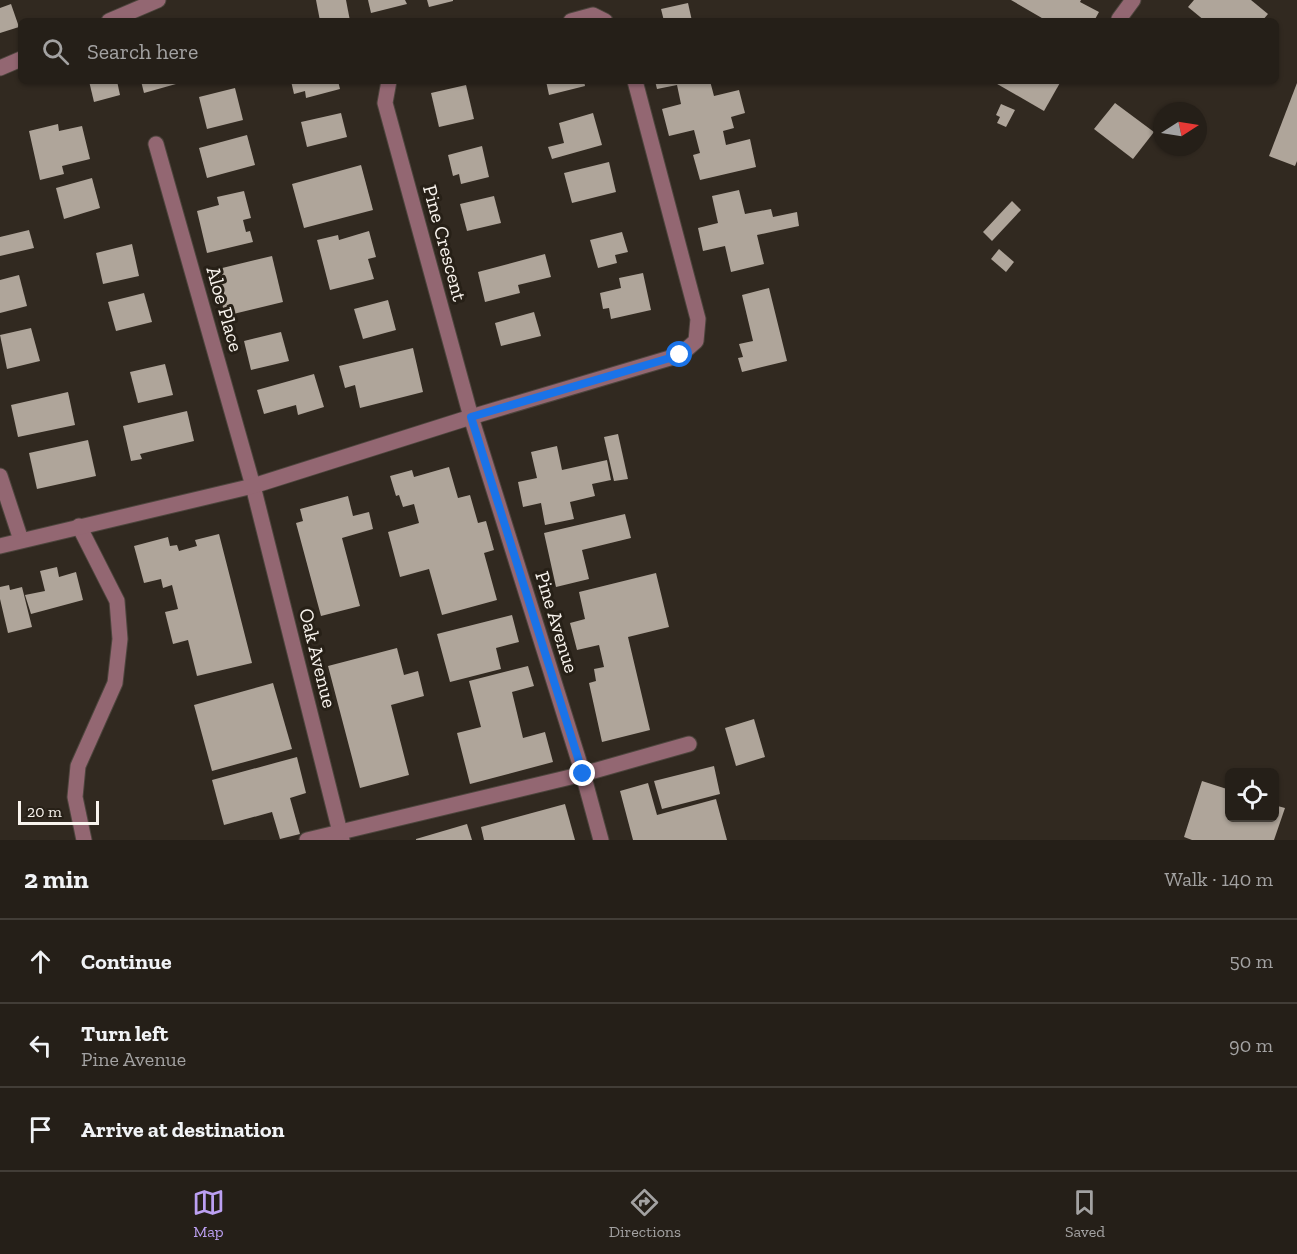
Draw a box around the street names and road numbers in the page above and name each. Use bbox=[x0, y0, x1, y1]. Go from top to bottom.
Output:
street label: Pine Crescent bbox=[418, 182, 472, 304]
street label: Aloe Place bbox=[201, 264, 249, 354]
street label: Pine Avenue bbox=[530, 568, 584, 676]
street label: Oak Avenue bbox=[294, 606, 342, 710]

